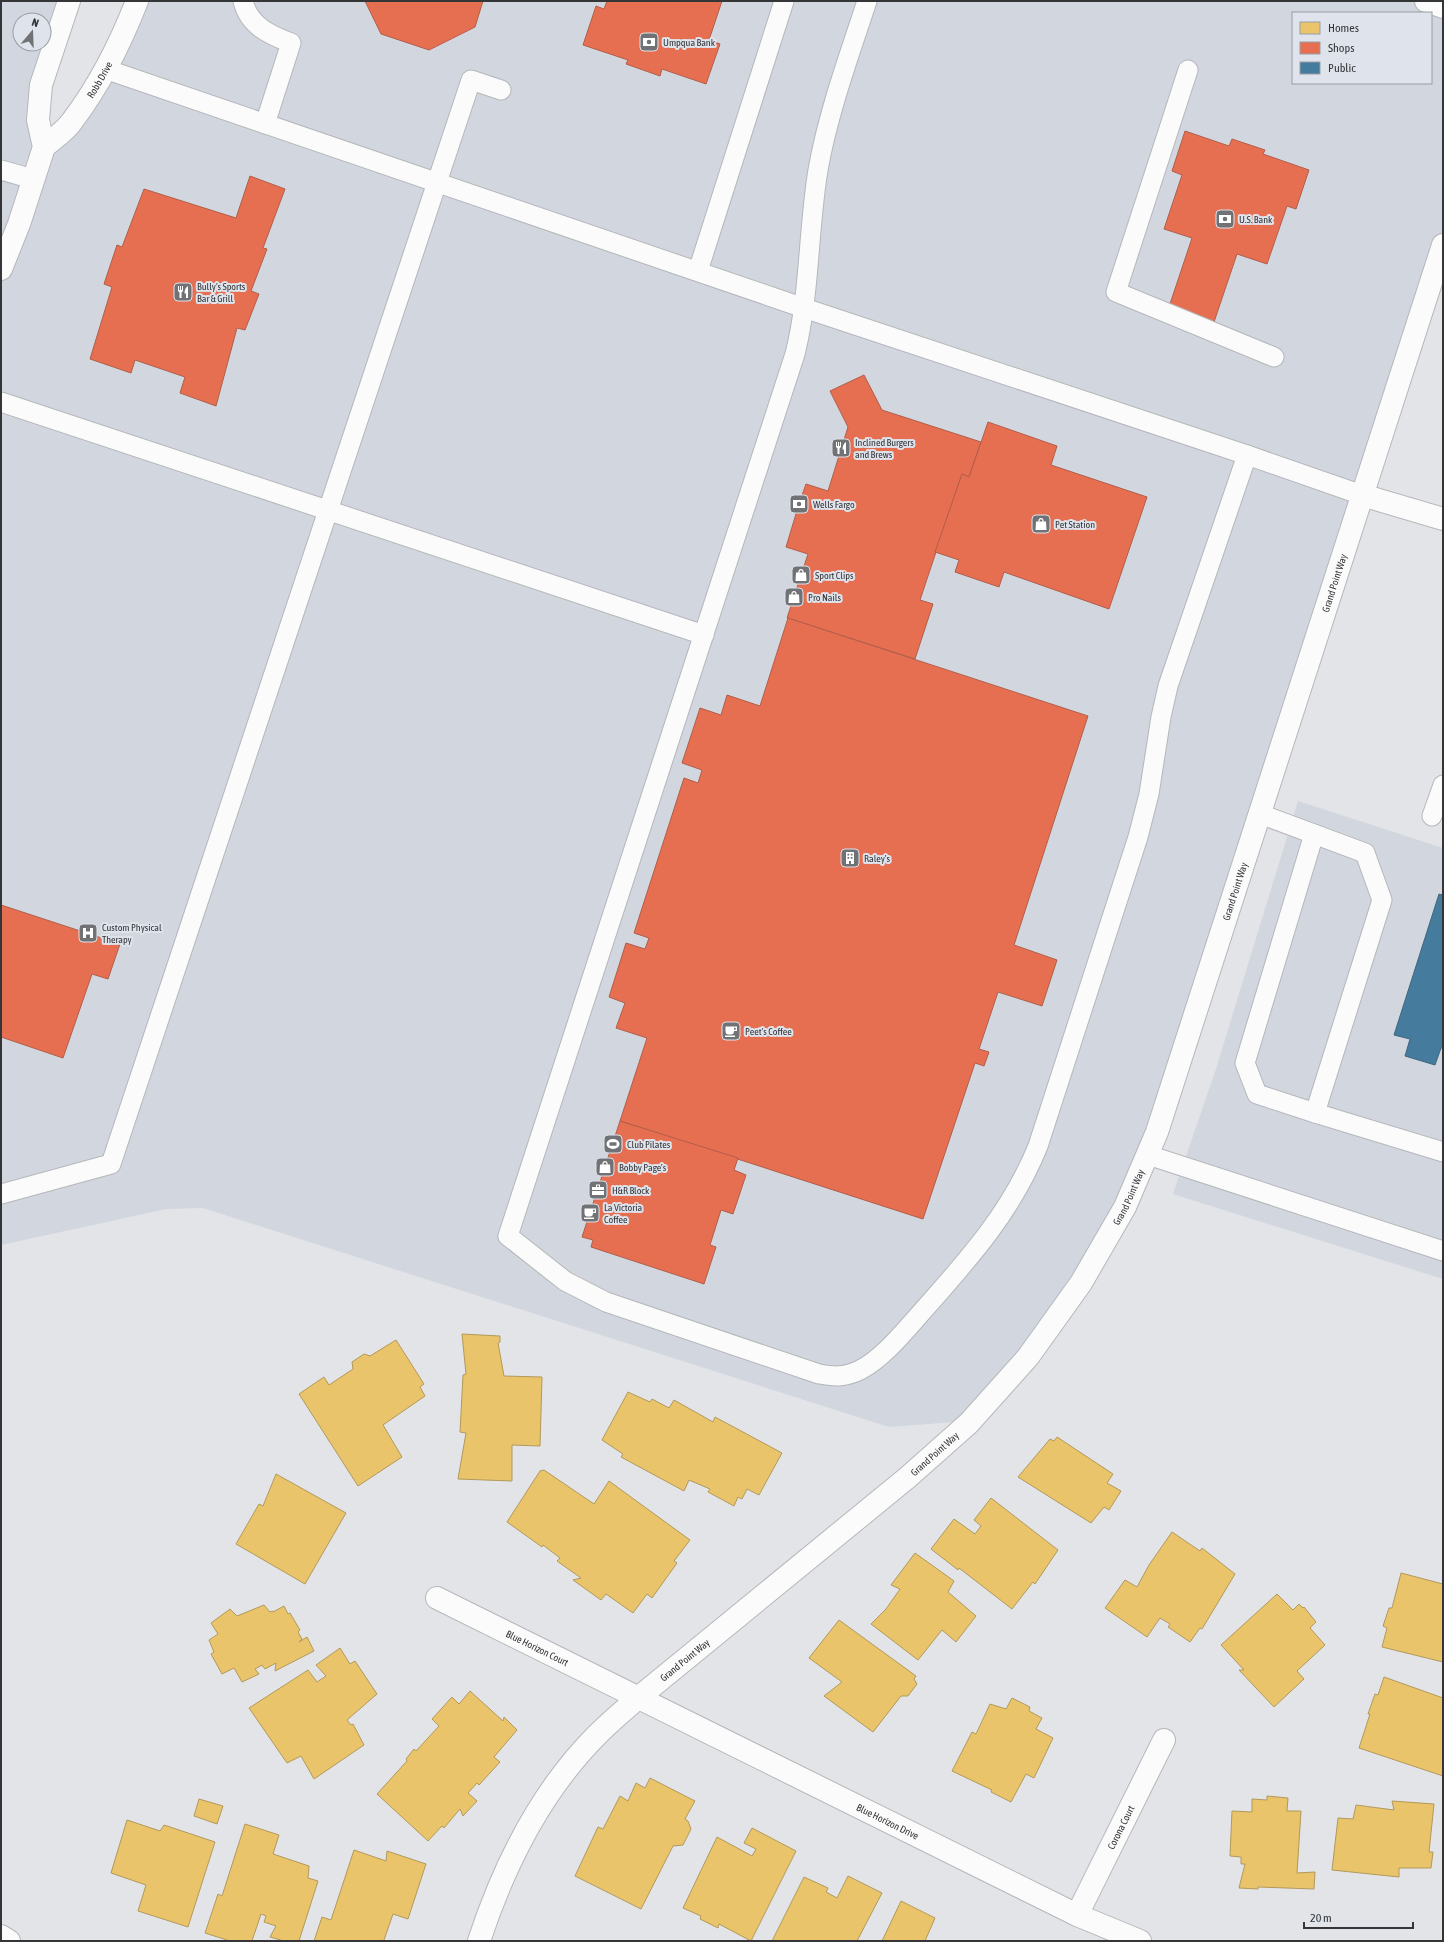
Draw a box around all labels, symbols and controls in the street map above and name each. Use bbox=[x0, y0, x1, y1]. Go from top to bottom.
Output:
north arrow bbox=[12, 12, 52, 52]
legend bbox=[1292, 12, 1432, 84]
text: N bbox=[30, 16, 40, 29]
text: Homes bbox=[1328, 21, 1359, 35]
bank icon: Umpqua Bank bbox=[638, 31, 660, 53]
place label: Umpqua Bank bbox=[663, 37, 716, 48]
text: Shops bbox=[1328, 41, 1354, 55]
street label: Robb Drive bbox=[85, 59, 115, 100]
text: Public bbox=[1328, 61, 1356, 75]
bank icon: U.S. Bank bbox=[1214, 208, 1236, 230]
place label: U.S. Bank bbox=[1239, 214, 1273, 225]
restaurant icon: Bully's Sports Bar & Grill bbox=[172, 281, 194, 303]
place label: Bully's Sports Bar & Grill bbox=[197, 281, 246, 304]
restaurant icon: Inclined Burgers and Brews bbox=[830, 437, 852, 459]
place label: Inclined Burgers and Brews bbox=[855, 437, 914, 460]
bank icon: Wells Fargo bbox=[788, 493, 810, 515]
place label: Wells Fargo bbox=[813, 499, 855, 510]
shop icon: Pet Station bbox=[1030, 513, 1052, 535]
place label: Pet Station bbox=[1055, 519, 1095, 530]
street label: Grand Point Way bbox=[1320, 553, 1349, 614]
shop icon: Sport Clips bbox=[790, 564, 812, 586]
place label: Sport Clips bbox=[815, 570, 854, 581]
shop icon: Pro Nails bbox=[783, 586, 805, 608]
place label: Pro Nails bbox=[808, 592, 841, 603]
building icon: Raley's bbox=[839, 847, 861, 869]
place label: Raley's bbox=[864, 853, 890, 864]
street label: Grand Point Way bbox=[1221, 861, 1250, 922]
hospital icon: Custom Physical Therapy bbox=[77, 922, 99, 944]
place label: Custom Physical Therapy bbox=[102, 922, 162, 945]
cafe icon: Peet's Coffee bbox=[720, 1020, 742, 1042]
place label: Peet's Coffee bbox=[745, 1026, 792, 1037]
sports icon: Club Pilates bbox=[602, 1133, 624, 1155]
place label: Club Pilates bbox=[627, 1139, 671, 1150]
shop icon: Bobby Page's bbox=[594, 1156, 616, 1178]
place label: Bobby Page's bbox=[619, 1162, 667, 1173]
street label: Grand Point Way bbox=[1111, 1168, 1146, 1227]
office icon: H&R Block bbox=[587, 1179, 609, 1201]
place label: H&R Block bbox=[612, 1185, 650, 1196]
cafe icon: La Victoria Coffee bbox=[579, 1202, 601, 1224]
place label: La Victoria Coffee bbox=[604, 1202, 643, 1225]
street label: Grand Point Way bbox=[909, 1430, 961, 1478]
street label: Blue Horizon Court bbox=[504, 1628, 570, 1668]
street label: Grand Point Way bbox=[658, 1637, 712, 1684]
street label: Blue Horizon Drive bbox=[855, 1802, 921, 1842]
street label: Corona Court bbox=[1106, 1804, 1137, 1851]
scale bar bbox=[1304, 1904, 1413, 1930]
text: 20 m bbox=[1310, 1911, 1332, 1925]

